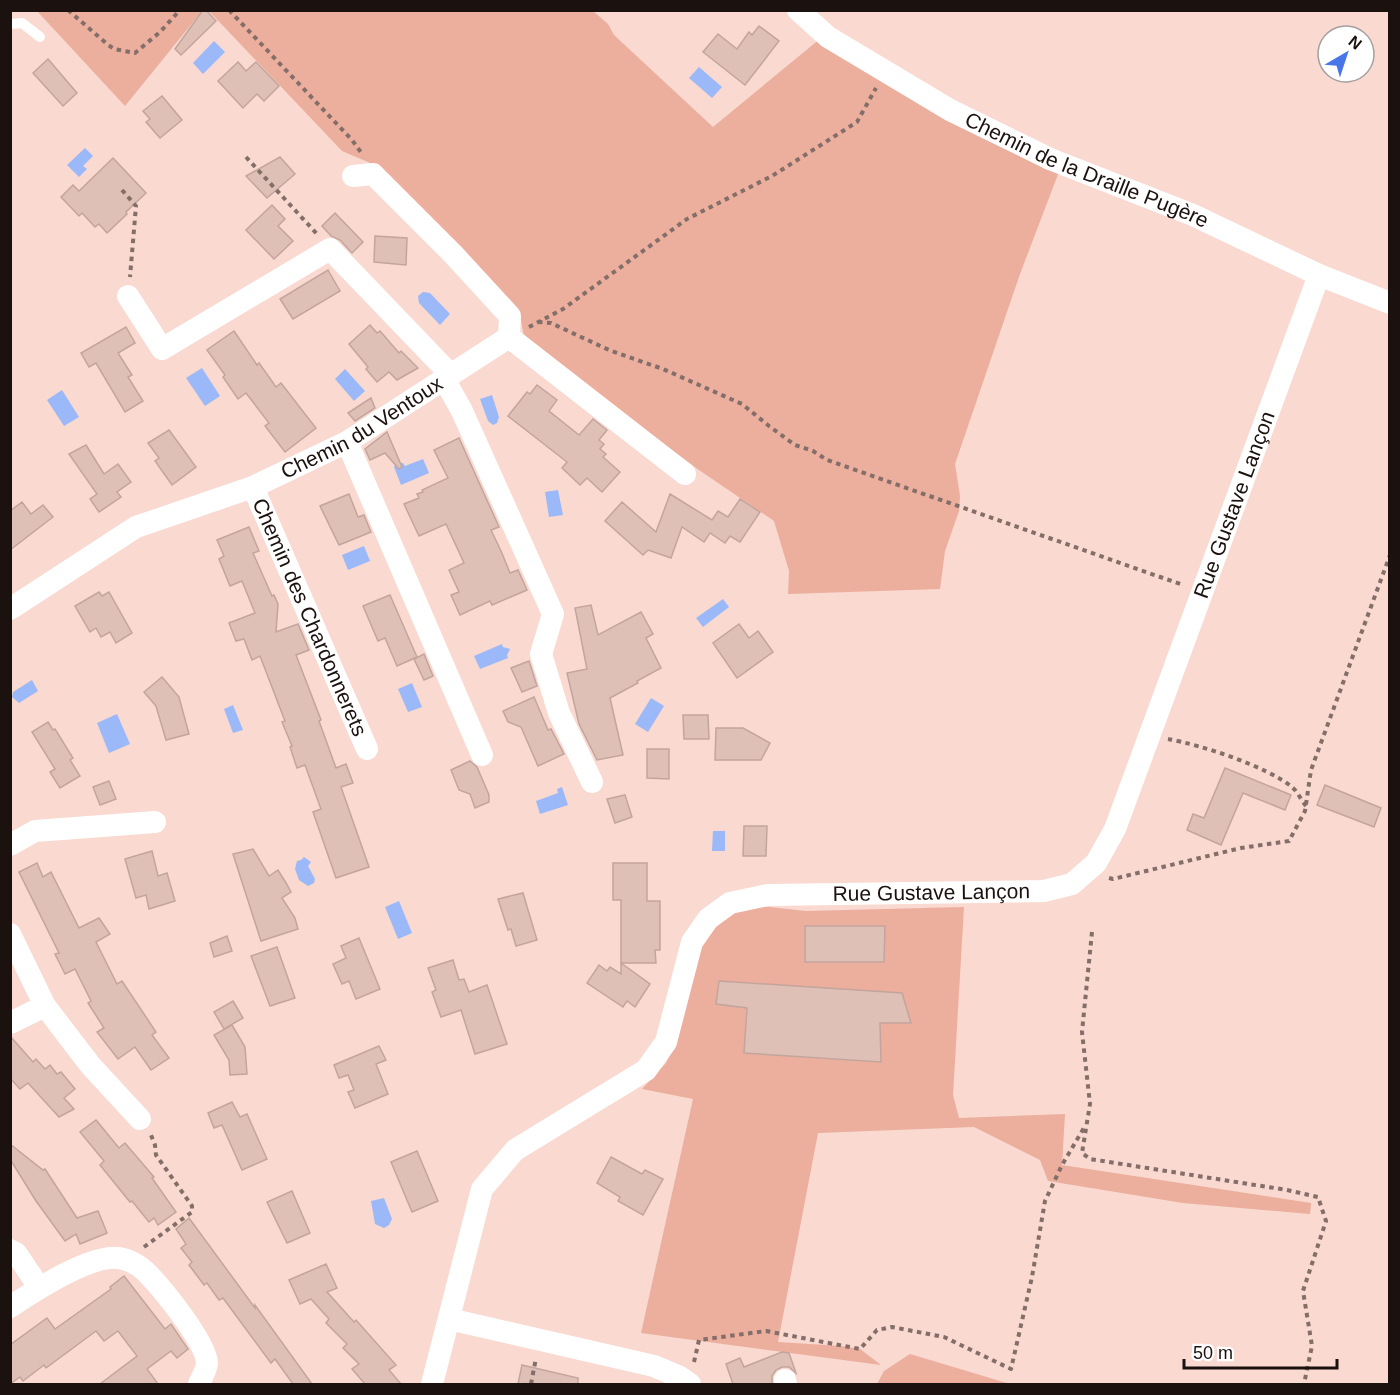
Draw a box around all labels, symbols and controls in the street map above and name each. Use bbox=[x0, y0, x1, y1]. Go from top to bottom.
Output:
north arrow bbox=[1316, 24, 1376, 84]
text: N bbox=[1345, 32, 1365, 53]
street label: Chemin de la Draille Pugère bbox=[961, 107, 1213, 232]
street label: Chemin du Ventoux bbox=[277, 371, 447, 483]
street label: Rue Gustave Lançon bbox=[1189, 408, 1279, 601]
street label: Chemin des Chardonnerets bbox=[248, 495, 372, 739]
street label: Rue Gustave Lançon bbox=[832, 879, 1030, 905]
scale bar bbox=[1184, 1332, 1337, 1370]
text: 50 m bbox=[1193, 1343, 1233, 1363]

